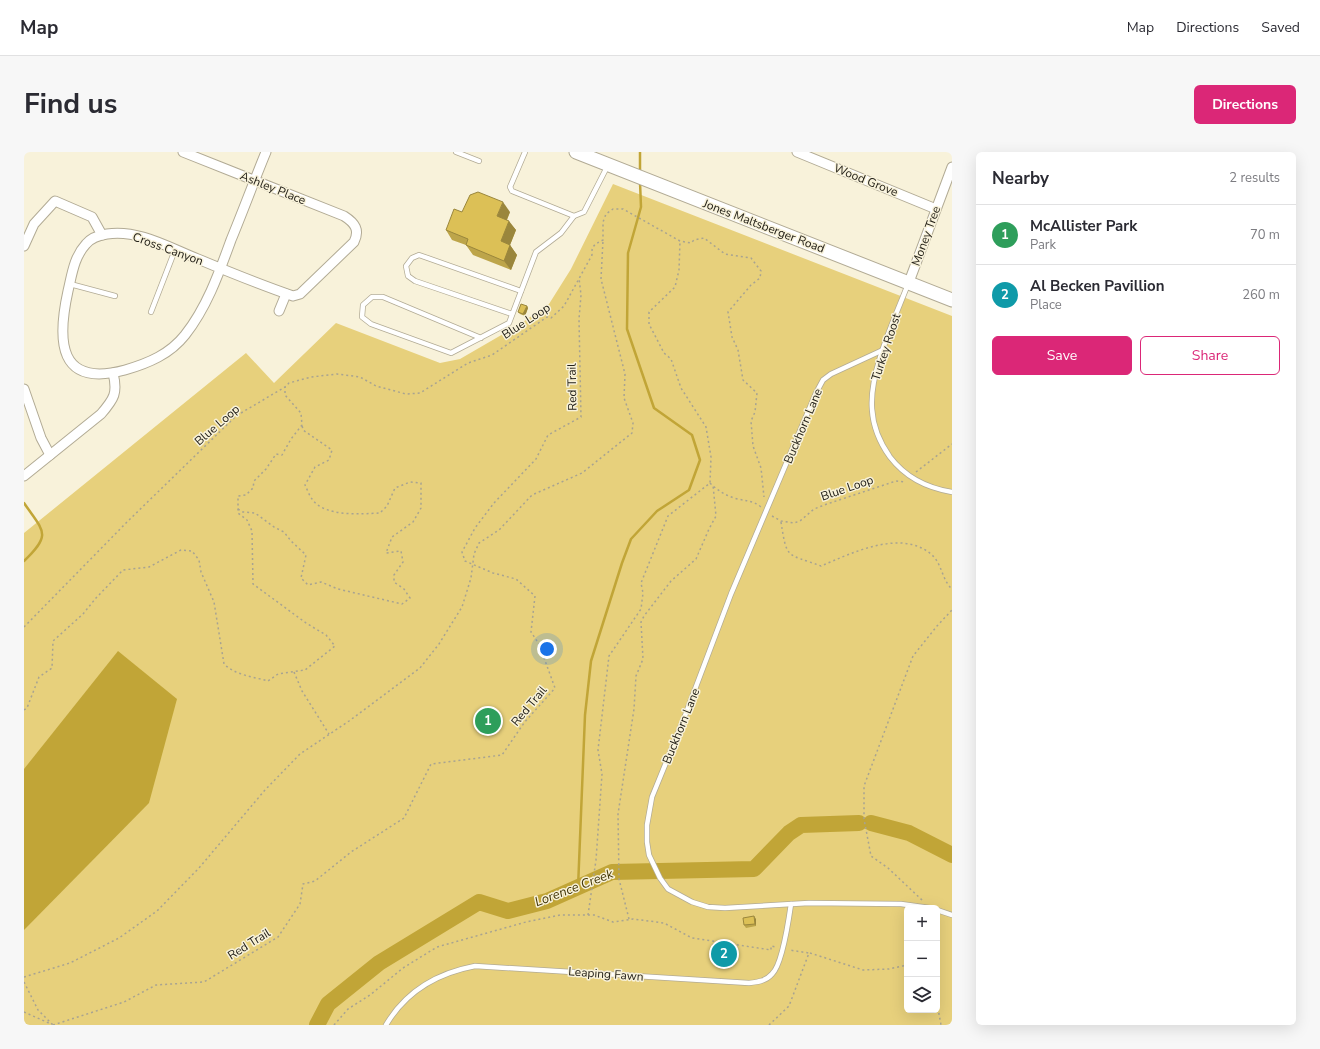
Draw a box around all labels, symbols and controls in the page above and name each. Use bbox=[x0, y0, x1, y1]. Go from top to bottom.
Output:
text: Map bbox=[20, 15, 58, 41]
text: Map bbox=[1127, 18, 1154, 37]
text: Directions bbox=[1176, 18, 1239, 37]
text: Saved bbox=[1261, 18, 1300, 37]
text: Find us bbox=[24, 85, 118, 123]
button: Directions bbox=[1194, 85, 1296, 124]
street label: Wood Grove bbox=[832, 160, 900, 200]
text: Nearby bbox=[992, 167, 1049, 190]
street label: Ashley Place bbox=[238, 168, 308, 208]
text: 2 results bbox=[1229, 169, 1280, 187]
street label: Jones Maltsberger Road bbox=[700, 195, 827, 257]
street label: Money Tree bbox=[908, 204, 944, 268]
text: McAllister Park bbox=[1030, 216, 1137, 236]
text: 1 bbox=[1001, 226, 1009, 244]
text: 70 m bbox=[1250, 226, 1280, 244]
street label: Cross Canyon bbox=[130, 229, 206, 269]
text: Park bbox=[1030, 236, 1056, 254]
text: Al Becken Pavillion bbox=[1030, 276, 1164, 296]
text: 2 bbox=[1001, 286, 1009, 304]
text: 260 m bbox=[1242, 286, 1280, 304]
text: Place bbox=[1030, 296, 1062, 314]
street label: Blue Loop bbox=[499, 299, 553, 343]
street label: Turkey Roost bbox=[868, 311, 905, 383]
button: Save bbox=[992, 336, 1132, 375]
button: Share bbox=[1140, 336, 1280, 375]
street label: Red Trail bbox=[564, 363, 580, 411]
street label: Buckhorn Lane bbox=[780, 386, 826, 466]
street label: Blue Loop bbox=[191, 401, 243, 449]
street label: Blue Loop bbox=[819, 472, 875, 504]
your location bbox=[537, 639, 557, 659]
street label: Red Trail bbox=[508, 682, 551, 729]
street label: Buckhorn Lane bbox=[659, 686, 703, 766]
pin: 1 bbox=[475, 706, 501, 736]
water label: Lorence Creek bbox=[532, 865, 616, 911]
map controls bbox=[904, 905, 940, 1013]
button: + bbox=[904, 905, 940, 941]
street label: Red Trail bbox=[225, 924, 274, 963]
pin: 2 bbox=[711, 939, 737, 969]
button: − bbox=[904, 941, 940, 977]
street label: Leaping Fawn bbox=[568, 963, 644, 985]
button: layers bbox=[904, 977, 940, 1013]

